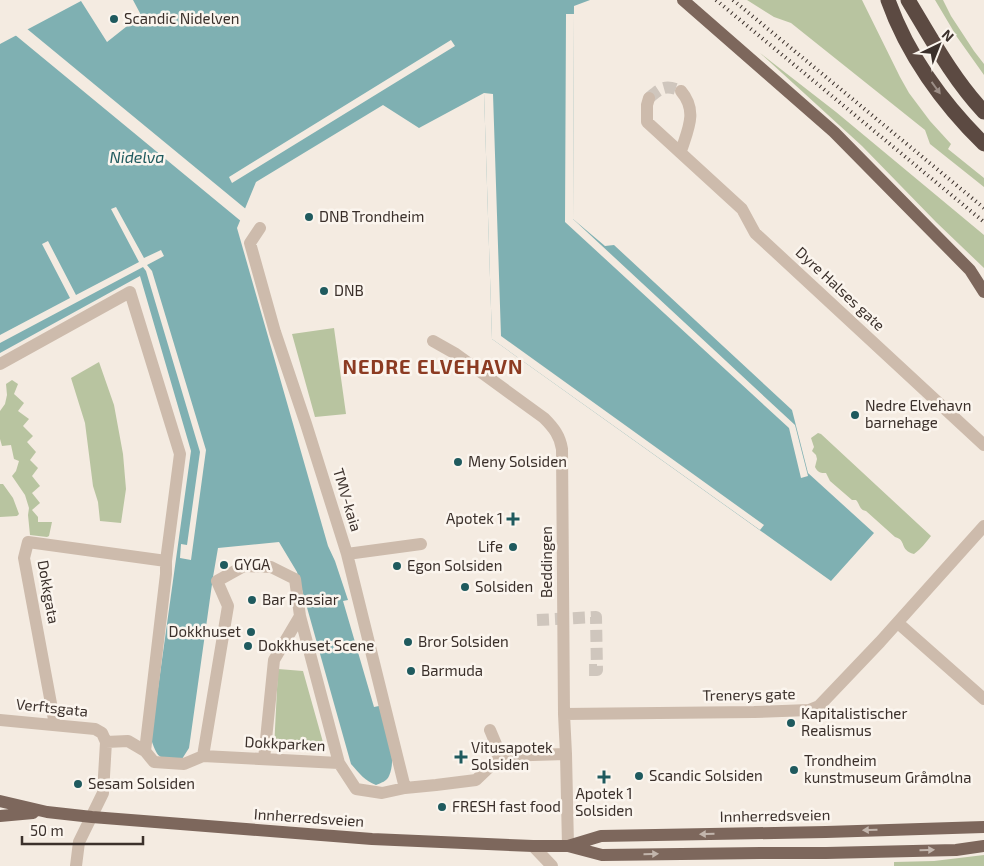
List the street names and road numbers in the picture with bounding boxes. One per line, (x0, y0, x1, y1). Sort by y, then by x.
street label: Dyre Halses gate (793, 243, 889, 334)
street label: TMV-kaia (330, 466, 366, 534)
street label: Beddingen (537, 526, 555, 598)
street label: Dokkgata (35, 559, 63, 625)
street label: Trenerys gate (702, 684, 796, 704)
street label: Verftsgata (15, 694, 89, 720)
street label: Dokkparken (244, 732, 326, 754)
street label: Innherredsveien (253, 804, 365, 830)
street label: Innherredsveien (720, 805, 830, 825)

